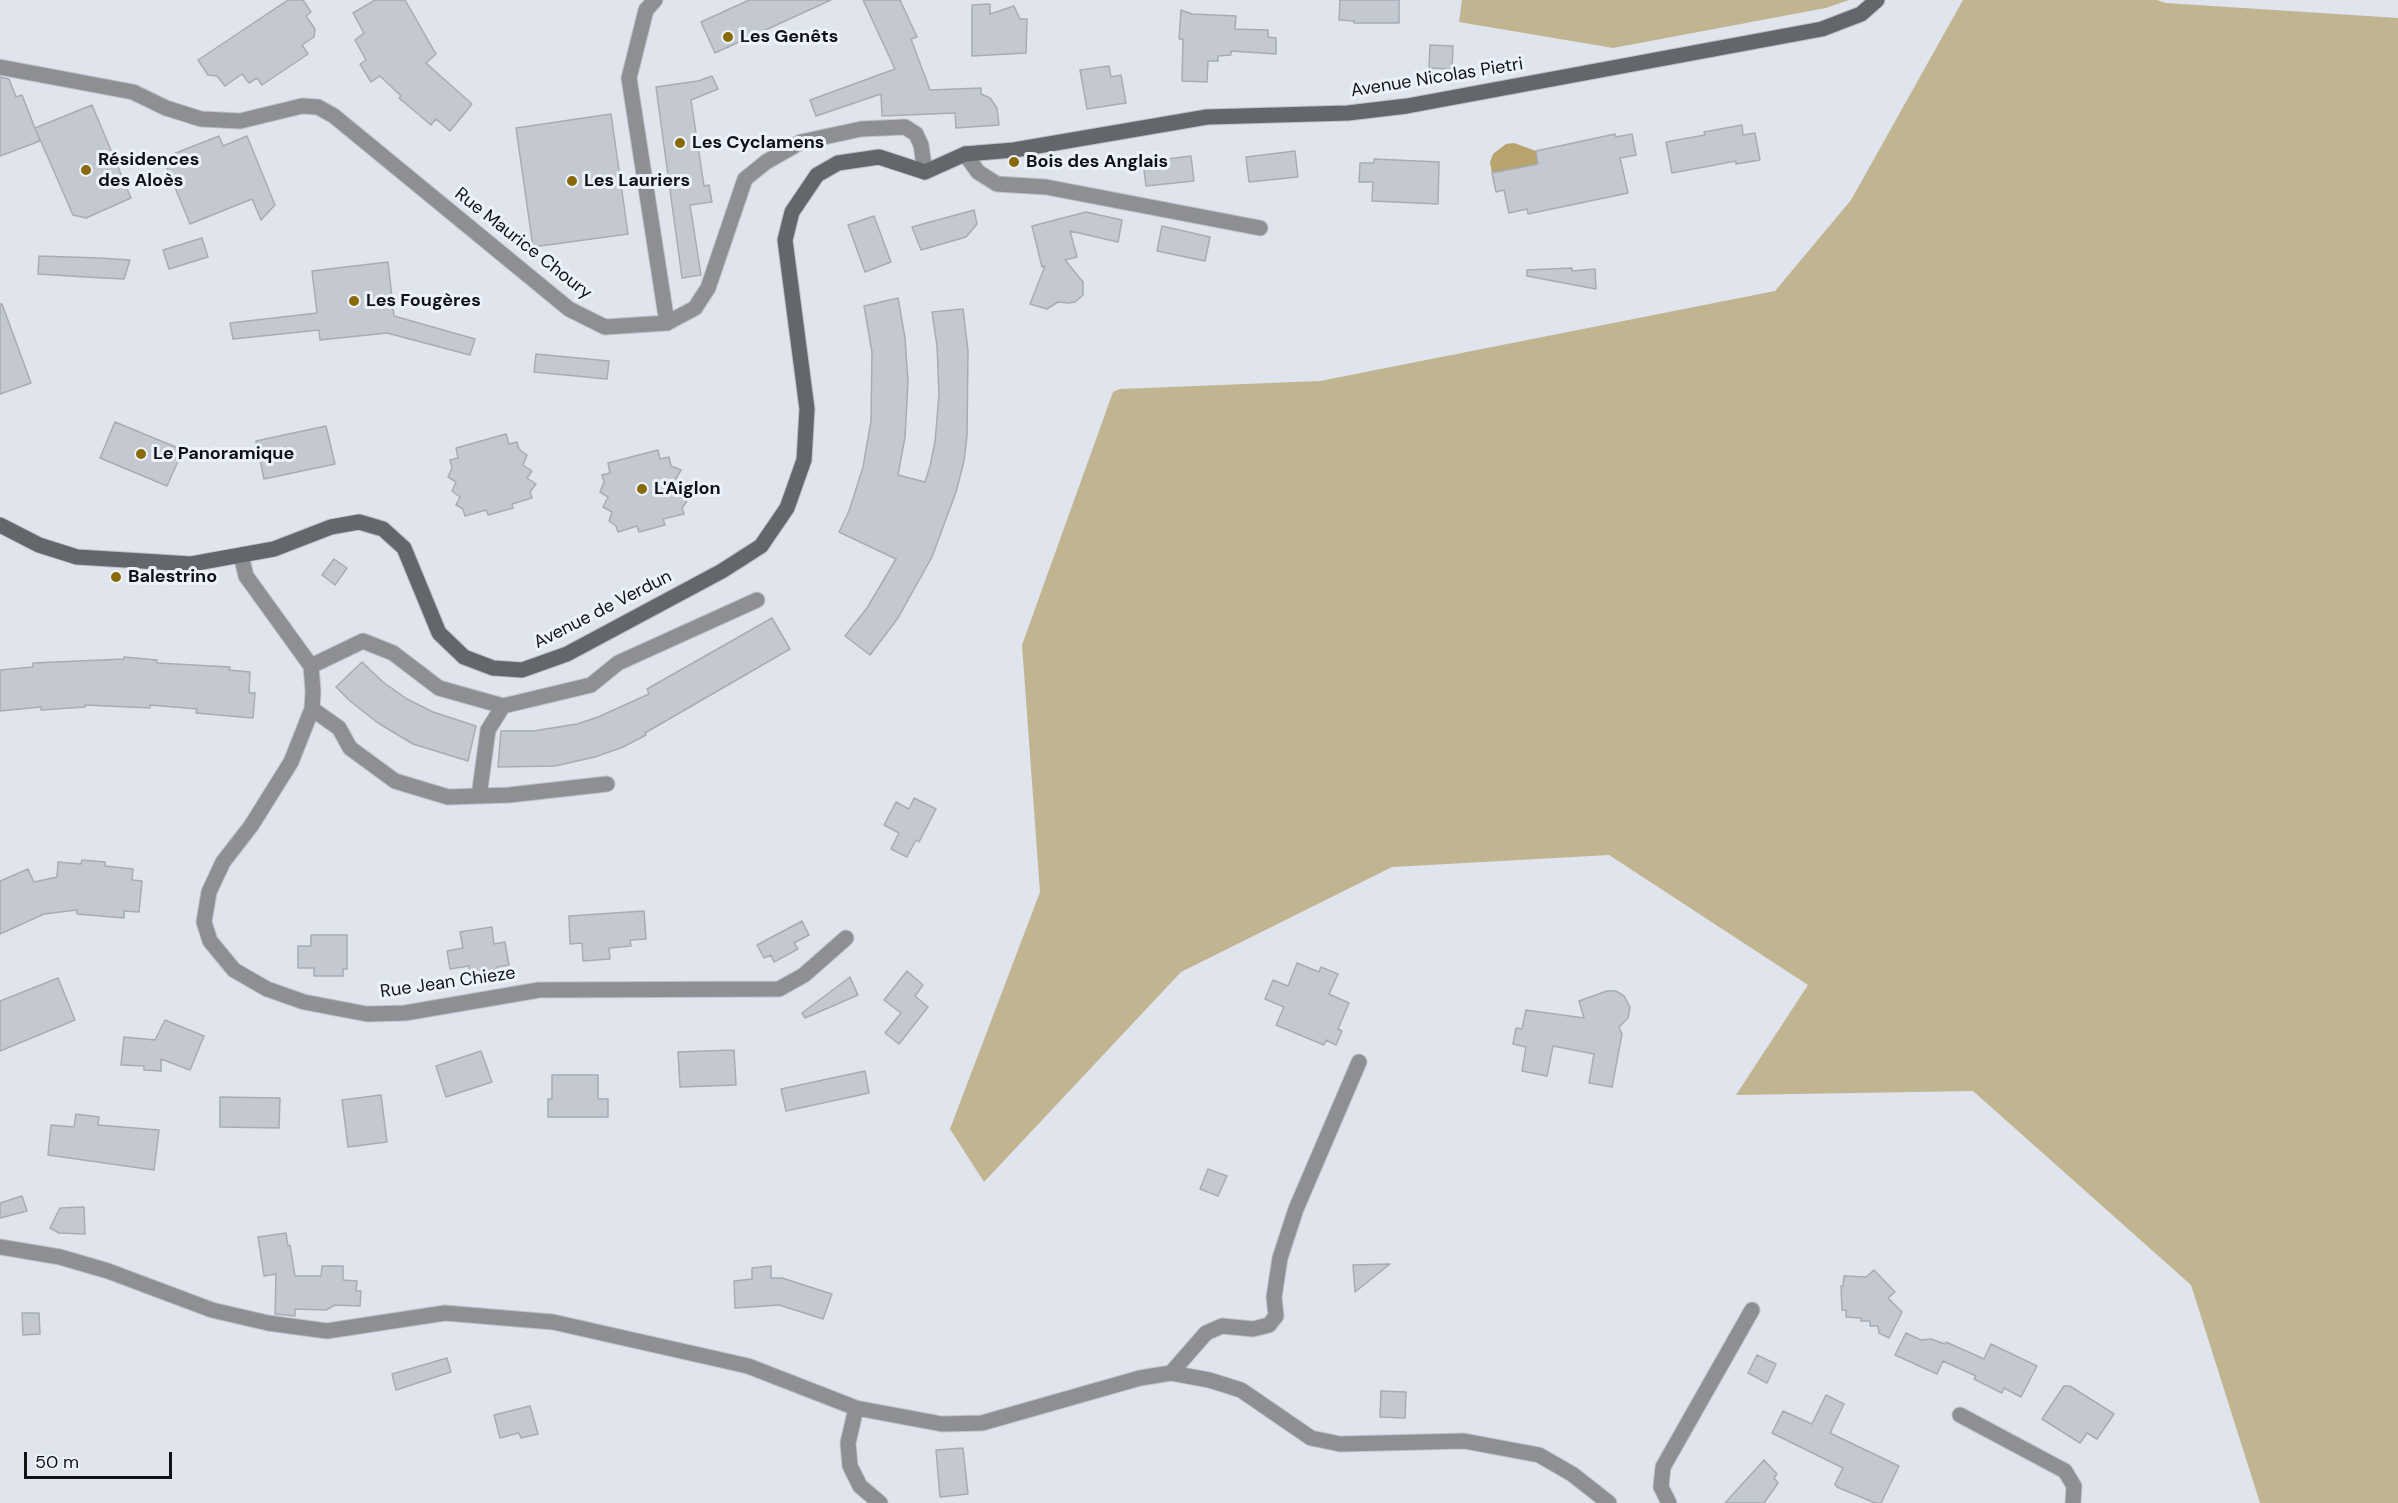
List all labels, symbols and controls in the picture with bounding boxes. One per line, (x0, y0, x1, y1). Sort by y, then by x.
place label: Les Genêts (740, 26, 838, 48)
marker: Les Genêts (721, 30, 735, 44)
street label: Avenue Nicolas Pietri (1349, 54, 1525, 102)
place label: Les Cyclamens (692, 132, 824, 154)
marker: Les Cyclamens (673, 136, 687, 150)
place label: Résidences des Aloès (98, 149, 199, 192)
place label: Bois des Anglais (1026, 151, 1168, 173)
marker: Bois des Anglais (1007, 155, 1021, 169)
marker: Résidences des Aloès (79, 163, 93, 177)
place label: Les Lauriers (584, 170, 690, 192)
marker: Les Lauriers (565, 174, 579, 188)
street label: Rue Maurice Choury (450, 184, 596, 304)
place label: Les Fougères (366, 290, 481, 312)
marker: Les Fougères (347, 294, 361, 308)
place label: Le Panoramique (153, 443, 294, 465)
marker: Le Panoramique (134, 447, 148, 461)
place label: L'Aiglon (654, 478, 721, 500)
marker: L'Aiglon (635, 482, 649, 496)
place label: Balestrino (128, 566, 217, 588)
street label: Avenue de Verdun (531, 566, 675, 654)
marker: Balestrino (109, 570, 123, 584)
street label: Rue Jean Chieze (379, 963, 517, 1003)
scale bar (27, 1440, 176, 1478)
text: 50 m (35, 1450, 79, 1474)

